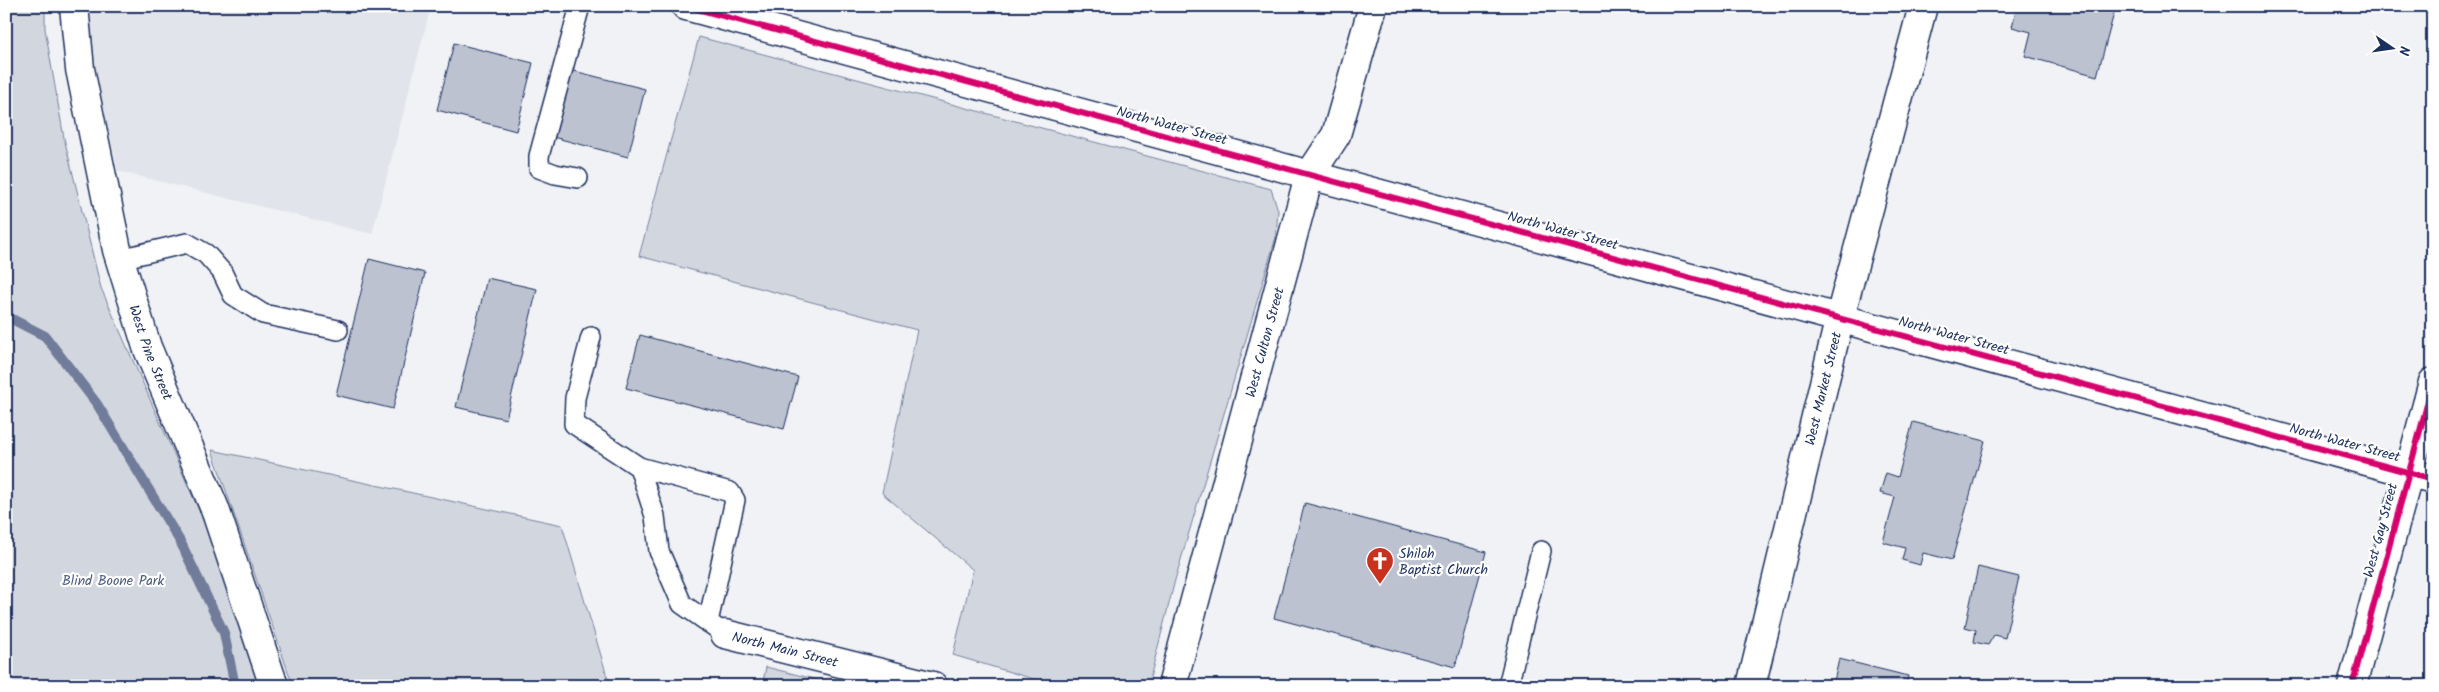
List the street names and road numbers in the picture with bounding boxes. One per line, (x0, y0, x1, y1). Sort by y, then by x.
street label: North Water Street (1114, 101, 1230, 151)
street label: North Water Street (1505, 206, 1621, 256)
street label: West Culton Street (1240, 284, 1291, 400)
street label: West Pine Street (123, 302, 178, 404)
street label: North Water Street (1896, 311, 2012, 361)
street label: West Market Street (1799, 329, 1848, 448)
street label: North Water Street (2287, 418, 2403, 468)
street label: West Gay Street (2358, 480, 2404, 580)
street label: North Main Street (730, 626, 841, 674)

